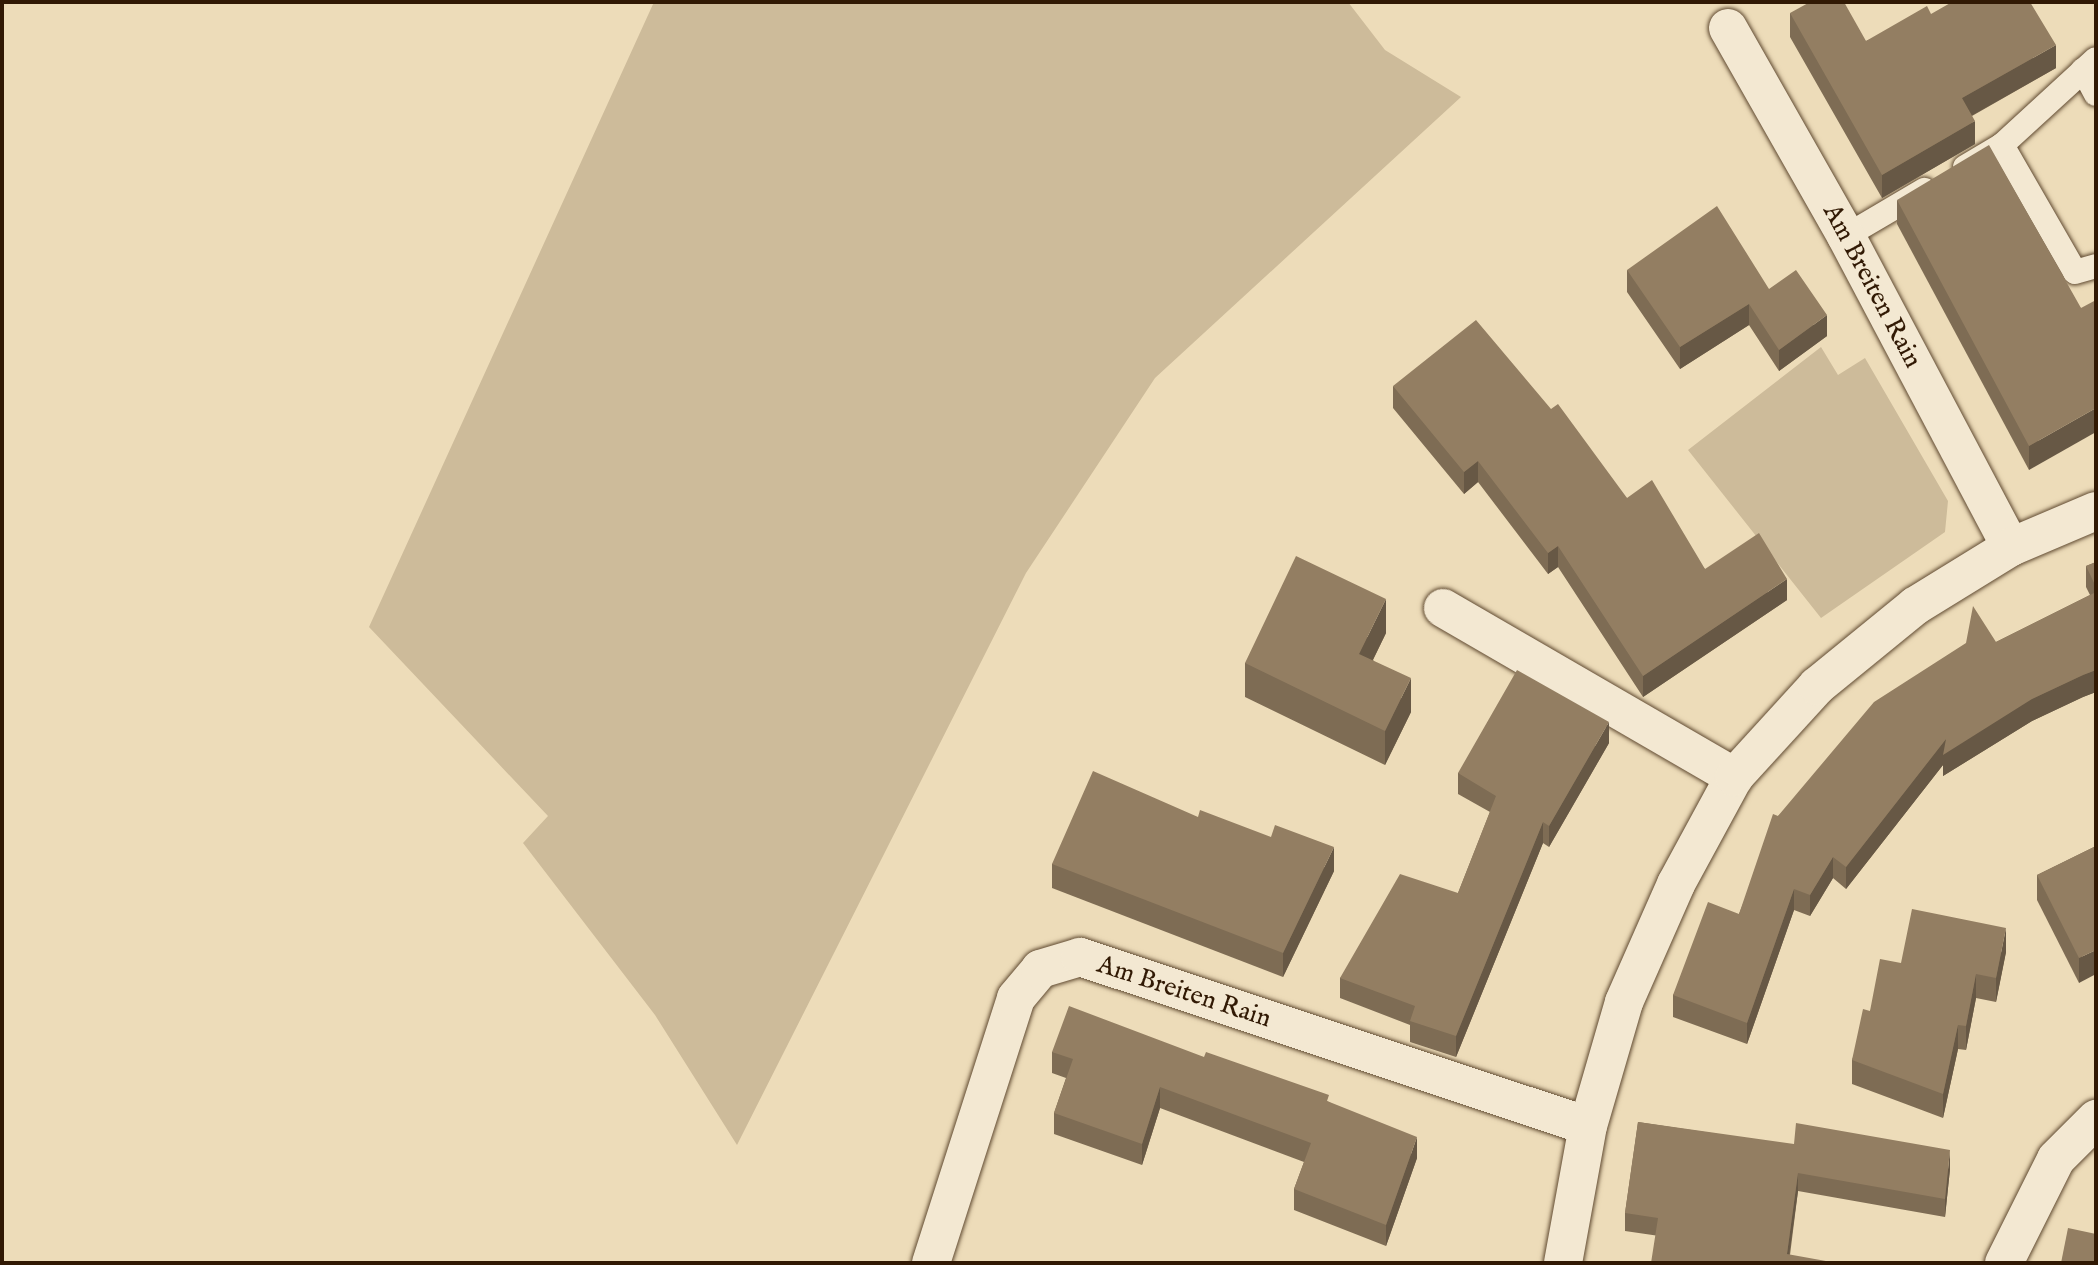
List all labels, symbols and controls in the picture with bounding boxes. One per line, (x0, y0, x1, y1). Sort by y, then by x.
street label: Am Breiten Rain (1816, 199, 1928, 373)
street label: Am Breiten Rain (1093, 949, 1275, 1035)

